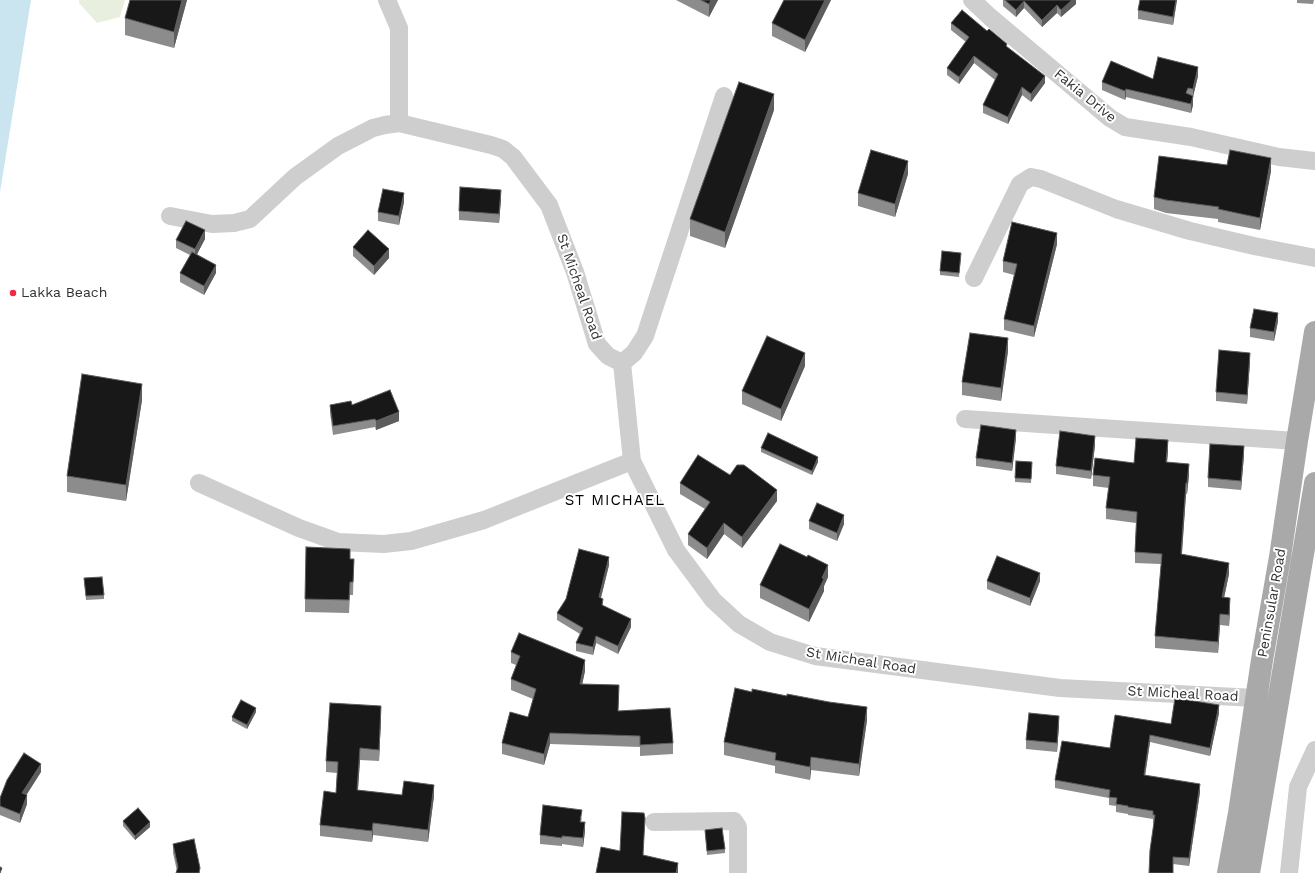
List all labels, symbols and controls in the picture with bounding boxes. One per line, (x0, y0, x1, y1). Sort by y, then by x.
street label: Fakia Drive (1051, 66, 1119, 126)
street label: St Micheal Road (553, 232, 605, 342)
place label: Lakka Beach (21, 285, 107, 301)
marker: Lakka Beach (8, 288, 18, 298)
district label: ST MICHAEL (565, 492, 665, 510)
street label: Peninsular Road (1254, 547, 1290, 659)
street label: St Micheal Road (805, 644, 917, 678)
street label: St Micheal Road (1127, 683, 1239, 705)

